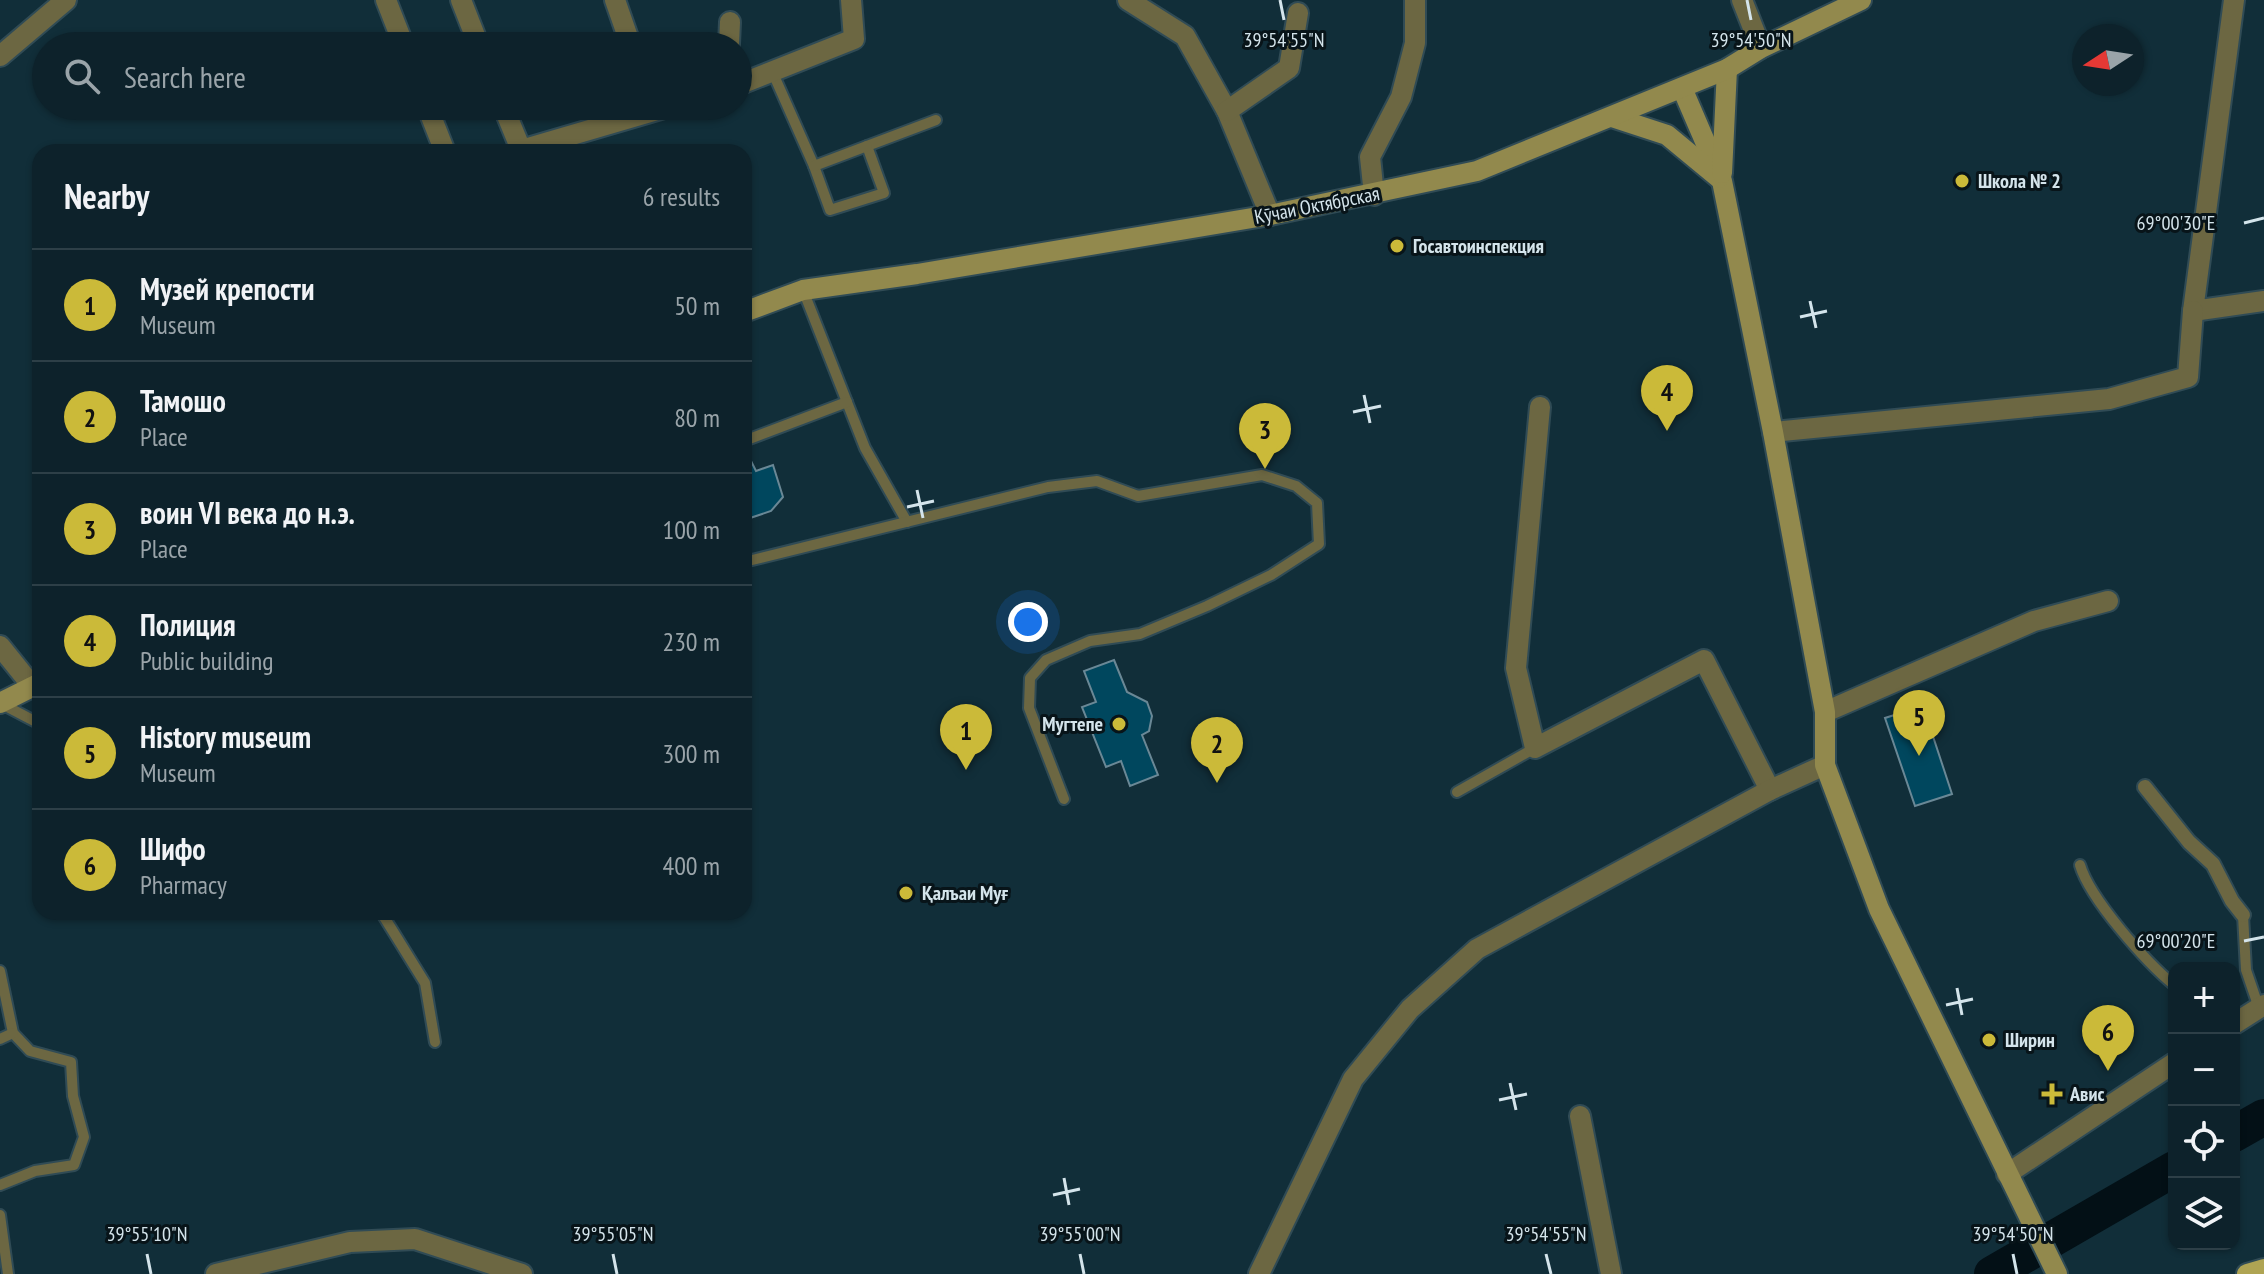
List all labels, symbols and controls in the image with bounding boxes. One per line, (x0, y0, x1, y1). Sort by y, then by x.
north arrow (2072, 24, 2144, 96)
text: 39°54'55"N (1244, 27, 1324, 53)
text: 39°54'50"N (1711, 27, 1791, 53)
search box (32, 32, 752, 120)
icon: search (60, 54, 104, 98)
text: Search here (124, 57, 246, 96)
place label: Школа № 2 (1978, 168, 2061, 194)
marker: Школа № 2 (1953, 172, 1971, 190)
text: Nearby (64, 174, 149, 218)
text: 6 results (643, 180, 720, 213)
street label: Кӯчаи Октябрская (1252, 180, 1382, 230)
text: 69°00'30"E (2137, 210, 2215, 236)
place label: Госавтоинспекция (1413, 233, 1544, 259)
marker: Госавтоинспекция (1388, 237, 1406, 255)
text: Музей крепости (140, 269, 314, 308)
text: 1 (84, 289, 96, 322)
text: 50 m (674, 289, 720, 322)
text: Museum (140, 308, 216, 341)
pin: 4 (1641, 365, 1693, 431)
text: Тамошо (140, 381, 226, 420)
text: 2 (84, 401, 96, 434)
text: 80 m (674, 401, 720, 434)
pin: 3 (1239, 403, 1291, 469)
text: Place (140, 420, 188, 453)
text: воин VI века до н.э. (140, 493, 355, 532)
text: 3 (84, 513, 96, 546)
text: 100 m (662, 513, 720, 546)
text: Place (140, 532, 188, 565)
your location (1008, 602, 1048, 642)
text: Полиция (140, 605, 236, 644)
text: 4 (84, 625, 96, 658)
text: 230 m (662, 625, 720, 658)
text: Public building (140, 644, 273, 677)
pin: 5 (1893, 690, 1945, 756)
pin: 1 (940, 704, 992, 770)
place label: Мугтепе (1042, 711, 1103, 737)
marker: Мугтепе (1110, 715, 1128, 733)
text: History museum (140, 717, 311, 756)
pin: 2 (1191, 717, 1243, 783)
text: 5 (84, 737, 96, 770)
text: 300 m (662, 737, 720, 770)
text: Museum (140, 756, 216, 789)
text: Шифо (140, 829, 206, 868)
text: 6 (84, 849, 96, 882)
text: 400 m (662, 849, 720, 882)
text: Pharmacy (140, 868, 227, 901)
place label: Қалъаи Муғ (922, 880, 1008, 906)
marker: Қалъаи Муғ (897, 884, 915, 902)
text: 69°00'20"E (2137, 928, 2215, 954)
map controls (2168, 962, 2240, 1250)
button: + (2168, 962, 2240, 1034)
pin: 6 (2082, 1005, 2134, 1071)
place label: Ширин (2005, 1027, 2055, 1053)
marker: Ширин (1980, 1031, 1998, 1049)
button: − (2168, 1034, 2240, 1106)
place label: Авис (2069, 1081, 2104, 1107)
marker: Авис (2041, 1083, 2063, 1105)
button: locate (2168, 1106, 2240, 1178)
button: layers (2168, 1178, 2240, 1250)
text: 39°55'10"N (107, 1221, 187, 1247)
text: 39°55'05"N (573, 1221, 653, 1247)
text: 39°55'00"N (1040, 1221, 1120, 1247)
text: 39°54'55"N (1506, 1221, 1586, 1247)
text: 39°54'50"N (1973, 1221, 2053, 1247)

